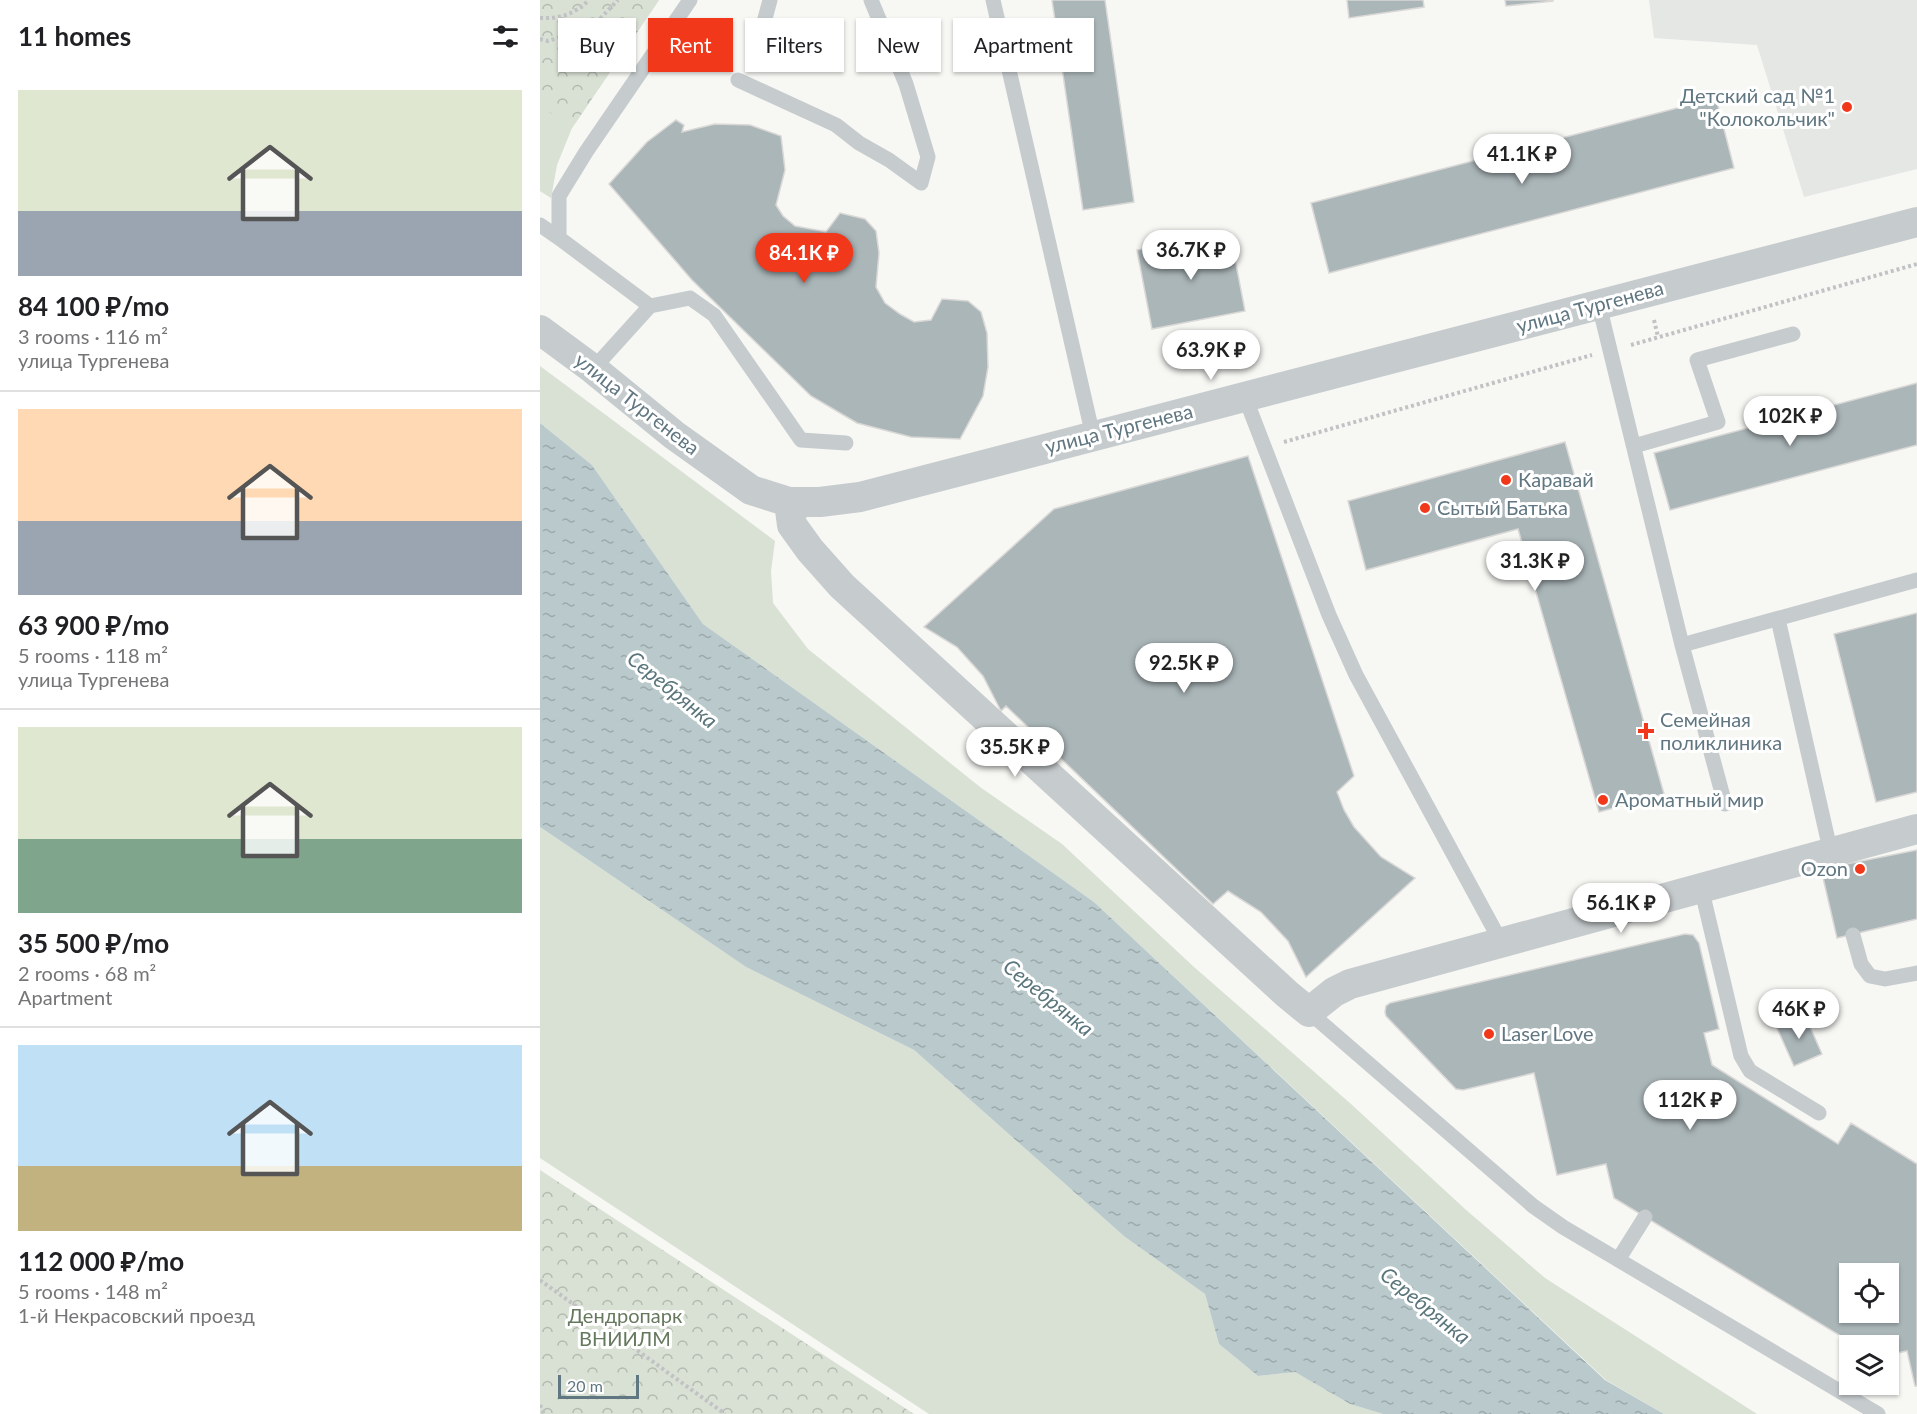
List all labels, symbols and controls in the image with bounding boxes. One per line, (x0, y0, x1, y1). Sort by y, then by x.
chip: Buy (558, 18, 636, 72)
chip: Rent (648, 18, 733, 72)
chip: Filters (745, 18, 844, 72)
chip: New (856, 18, 941, 72)
chip: Apartment (953, 18, 1094, 72)
text: 11 homes (18, 20, 131, 52)
icon: filters (489, 20, 522, 53)
place label: Детский сад №1 "Колокольчик" (1680, 83, 1835, 130)
marker: Детский сад №1 "Колокольчик" (1840, 100, 1854, 114)
icon: home (216, 129, 324, 237)
pin: 41.1K ₽ (1467, 134, 1577, 185)
text: 41.1K ₽ (1487, 141, 1557, 165)
pin: 36.7K ₽ (1136, 230, 1246, 281)
pin: 84.1K ₽ (749, 233, 859, 284)
text: 36.7K ₽ (1156, 237, 1226, 261)
text: 84.1K ₽ (769, 240, 839, 264)
street label: улица Тургенева (1514, 275, 1666, 337)
text: 84 100 ₽/mo (18, 290, 169, 322)
text: 3 rooms · 116 m² (18, 324, 168, 348)
pin: 63.9K ₽ (1156, 330, 1266, 381)
text: 63.9K ₽ (1176, 337, 1246, 361)
street label: улица Тургенева (571, 347, 705, 459)
text: улица Тургенева (18, 348, 169, 372)
pin: 102K ₽ (1741, 396, 1839, 447)
street label: улица Тургенева (1042, 398, 1195, 458)
text: 102K ₽ (1757, 403, 1823, 427)
icon: home (216, 448, 324, 556)
place label: Каравай (1518, 467, 1594, 491)
marker: Каравай (1499, 473, 1513, 487)
place label: Сытый Батька (1437, 495, 1568, 519)
marker: Сытый Батька (1418, 501, 1432, 515)
pin: 31.3K ₽ (1480, 541, 1590, 592)
text: 31.3K ₽ (1500, 548, 1570, 572)
text: 63 900 ₽/mo (18, 609, 169, 641)
text: 5 rooms · 118 m² (18, 643, 168, 667)
pin: 92.5K ₽ (1129, 643, 1239, 694)
water label: Серебрянка (623, 645, 723, 733)
text: 92.5K ₽ (1149, 650, 1219, 674)
text: улица Тургенева (18, 667, 169, 691)
place label: Семейная поликлиника (1660, 707, 1782, 754)
marker: Семейная поликлиника (1637, 722, 1655, 740)
pin: 35.5K ₽ (960, 727, 1070, 778)
text: 35.5K ₽ (980, 734, 1050, 758)
icon: home (216, 766, 324, 874)
place label: Ароматный мир (1615, 787, 1764, 811)
marker: Ароматный мир (1596, 793, 1610, 807)
place label: Ozon (1801, 856, 1848, 880)
marker: Ozon (1853, 862, 1867, 876)
pin: 56.1K ₽ (1566, 883, 1676, 934)
text: 56.1K ₽ (1586, 890, 1656, 914)
text: 35 500 ₽/mo (18, 927, 169, 959)
water label: Серебрянка (999, 953, 1099, 1041)
text: 2 rooms · 68 m² (18, 961, 156, 985)
text: Apartment (18, 985, 112, 1009)
pin: 46K ₽ (1757, 989, 1841, 1040)
text: 46K ₽ (1772, 996, 1826, 1020)
place label: Laser Love (1501, 1021, 1594, 1045)
marker: Laser Love (1482, 1027, 1496, 1041)
pin: 112K ₽ (1641, 1080, 1739, 1131)
icon: home (216, 1084, 324, 1192)
text: 112K ₽ (1657, 1087, 1723, 1111)
text: 112 000 ₽/mo (18, 1245, 184, 1277)
water label: Серебрянка (1376, 1261, 1476, 1349)
map controls (1839, 1263, 1899, 1395)
button: locate (1839, 1263, 1899, 1323)
text: 5 rooms · 148 m² (18, 1279, 168, 1303)
text: 1-й Некрасовский проезд (18, 1303, 255, 1327)
park label: Дендропарк ВНИИЛМ (568, 1303, 683, 1350)
button: layers (1839, 1335, 1899, 1395)
scale bar (558, 1372, 639, 1400)
text: 20 m (567, 1376, 603, 1395)

